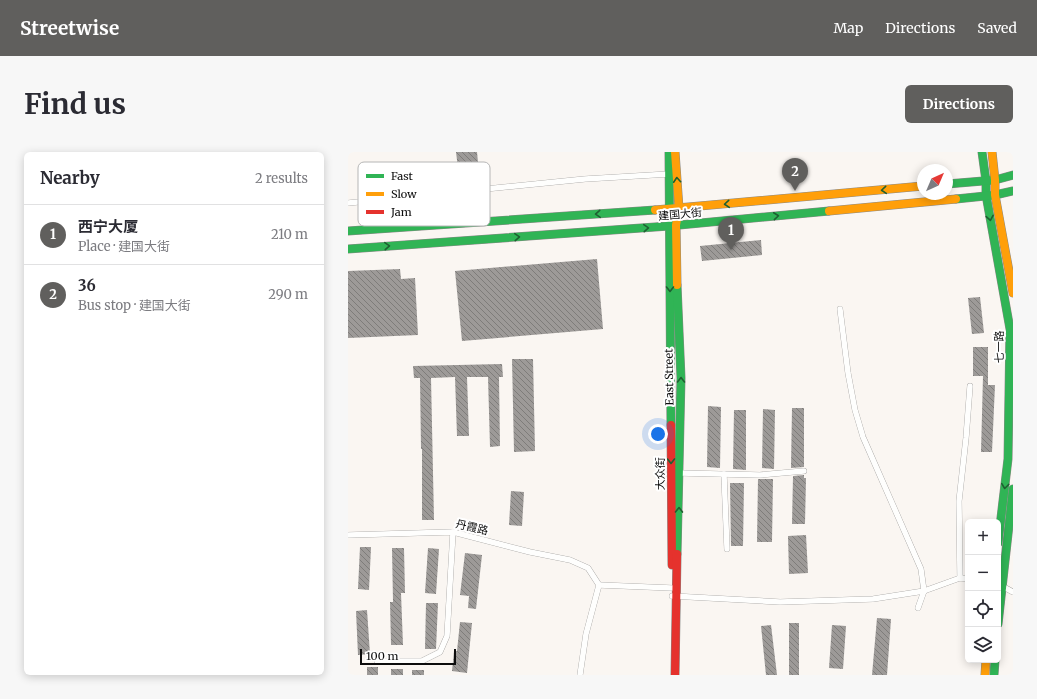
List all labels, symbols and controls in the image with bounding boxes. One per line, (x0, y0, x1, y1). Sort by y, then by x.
text: Streetwise (20, 16, 119, 40)
text: Map (833, 19, 863, 37)
text: Directions (885, 19, 955, 37)
text: Saved (977, 19, 1017, 37)
button: Directions (905, 85, 1013, 123)
text: Find us (24, 86, 126, 122)
pin: 2 (782, 158, 808, 191)
legend (358, 162, 490, 226)
north arrow (917, 164, 953, 200)
text: Nearby (40, 167, 100, 189)
text: Fast (391, 169, 414, 183)
text: 2 results (255, 170, 308, 187)
one-way arrow (673, 177, 681, 183)
one-way arrow (881, 185, 887, 194)
text: Slow (391, 187, 417, 201)
one-way arrow (724, 199, 730, 208)
text: Jam (390, 205, 412, 219)
street label: 建国大街 (657, 205, 703, 223)
one-way arrow (595, 209, 601, 218)
one-way arrow (773, 211, 779, 220)
one-way arrow (986, 215, 994, 221)
text: 西宁大厦 (78, 217, 138, 236)
pin: 1 (718, 217, 744, 250)
one-way arrow (643, 223, 649, 232)
text: 1 (50, 226, 56, 243)
text: 210 m (271, 226, 308, 243)
one-way arrow (514, 232, 520, 241)
text: Place · 建国大街 (78, 238, 170, 255)
one-way arrow (384, 241, 390, 250)
text: 36 (78, 276, 96, 295)
text: 2 (49, 286, 57, 303)
text: 290 m (268, 286, 308, 303)
one-way arrow (666, 286, 674, 292)
text: Bus stop · 建国大街 (78, 297, 191, 314)
street label: 七一路 (992, 331, 1006, 364)
street label: East Street (661, 348, 676, 406)
one-way arrow (677, 377, 685, 383)
your location (648, 424, 668, 444)
street label: 大众街 (653, 458, 667, 491)
one-way arrow (667, 458, 675, 464)
one-way arrow (1001, 483, 1010, 489)
one-way arrow (675, 507, 683, 513)
street label: 丹霞路 (454, 516, 490, 538)
map controls (965, 519, 1001, 663)
button: + (965, 519, 1001, 555)
button: − (965, 555, 1001, 591)
button: locate (965, 591, 1001, 627)
button: layers (965, 627, 1001, 663)
scale bar (360, 647, 456, 666)
text: 100 m (366, 649, 398, 663)

